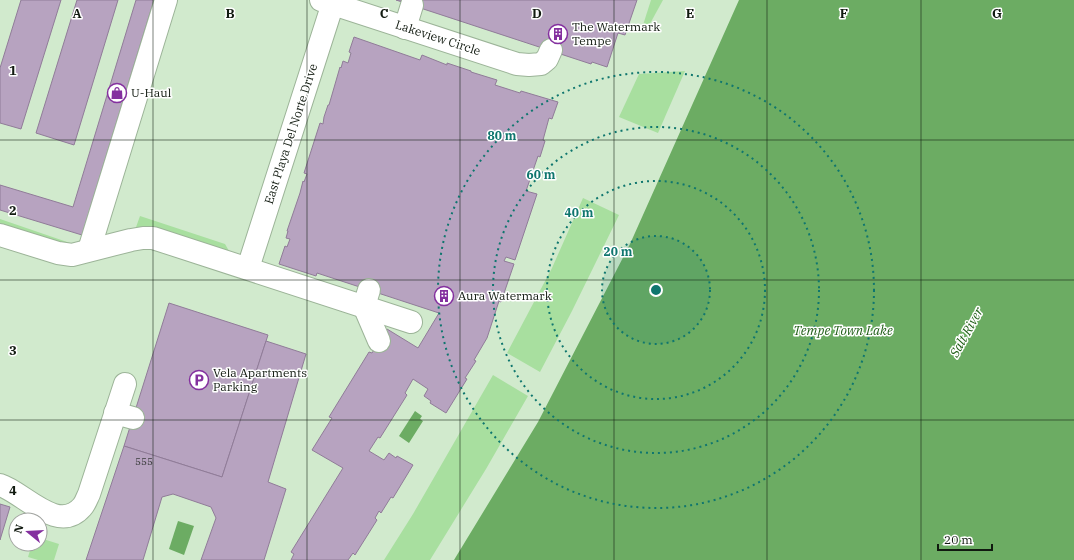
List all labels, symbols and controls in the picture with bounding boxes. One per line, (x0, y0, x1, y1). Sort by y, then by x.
text: A (72, 5, 82, 22)
text: B (225, 5, 235, 22)
text: C (380, 5, 389, 22)
text: D (532, 5, 542, 22)
text: E (686, 5, 694, 22)
text: F (840, 5, 848, 22)
text: G (992, 5, 1002, 22)
street label: Lakeview Circle (394, 17, 483, 58)
place label: The Watermark Tempe (572, 19, 660, 48)
building icon: The Watermark Tempe (547, 23, 569, 45)
text: 1 (9, 62, 17, 79)
street label: East Playa Del Norte Drive (261, 62, 320, 206)
shop icon: U-Haul (106, 82, 128, 104)
place label: U-Haul (131, 85, 172, 100)
text: 80 m (488, 128, 517, 143)
text: 60 m (527, 167, 556, 182)
text: 2 (9, 202, 17, 219)
text: 40 m (565, 205, 594, 220)
text: 20 m (604, 244, 633, 259)
centre of rings (649, 283, 663, 297)
building icon: Aura Watermark (433, 285, 455, 307)
place label: Aura Watermark (458, 288, 552, 303)
water label: Salt River (945, 304, 987, 361)
water label: Tempe Town Lake (793, 322, 893, 339)
text: 3 (9, 342, 17, 359)
place label: Vela Apartments Parking (213, 365, 307, 394)
parking icon: Vela Apartments Parking (188, 369, 210, 391)
house number: 555 (135, 455, 153, 468)
text: 4 (9, 482, 17, 499)
north arrow (8, 512, 48, 552)
text: N (10, 522, 27, 535)
scale bar (938, 526, 992, 552)
text: 20 m (944, 532, 973, 547)

